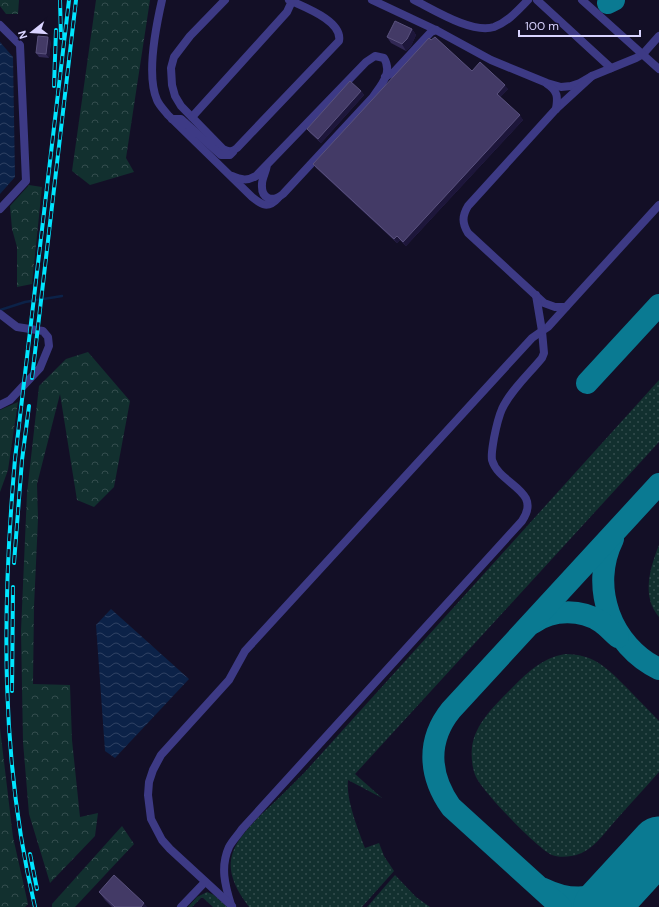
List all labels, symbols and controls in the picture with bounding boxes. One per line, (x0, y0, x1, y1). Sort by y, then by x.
north arrow (12, 12, 52, 52)
scale bar (519, 12, 640, 38)
text: 100 m (525, 18, 559, 34)
text: N (15, 29, 30, 41)

